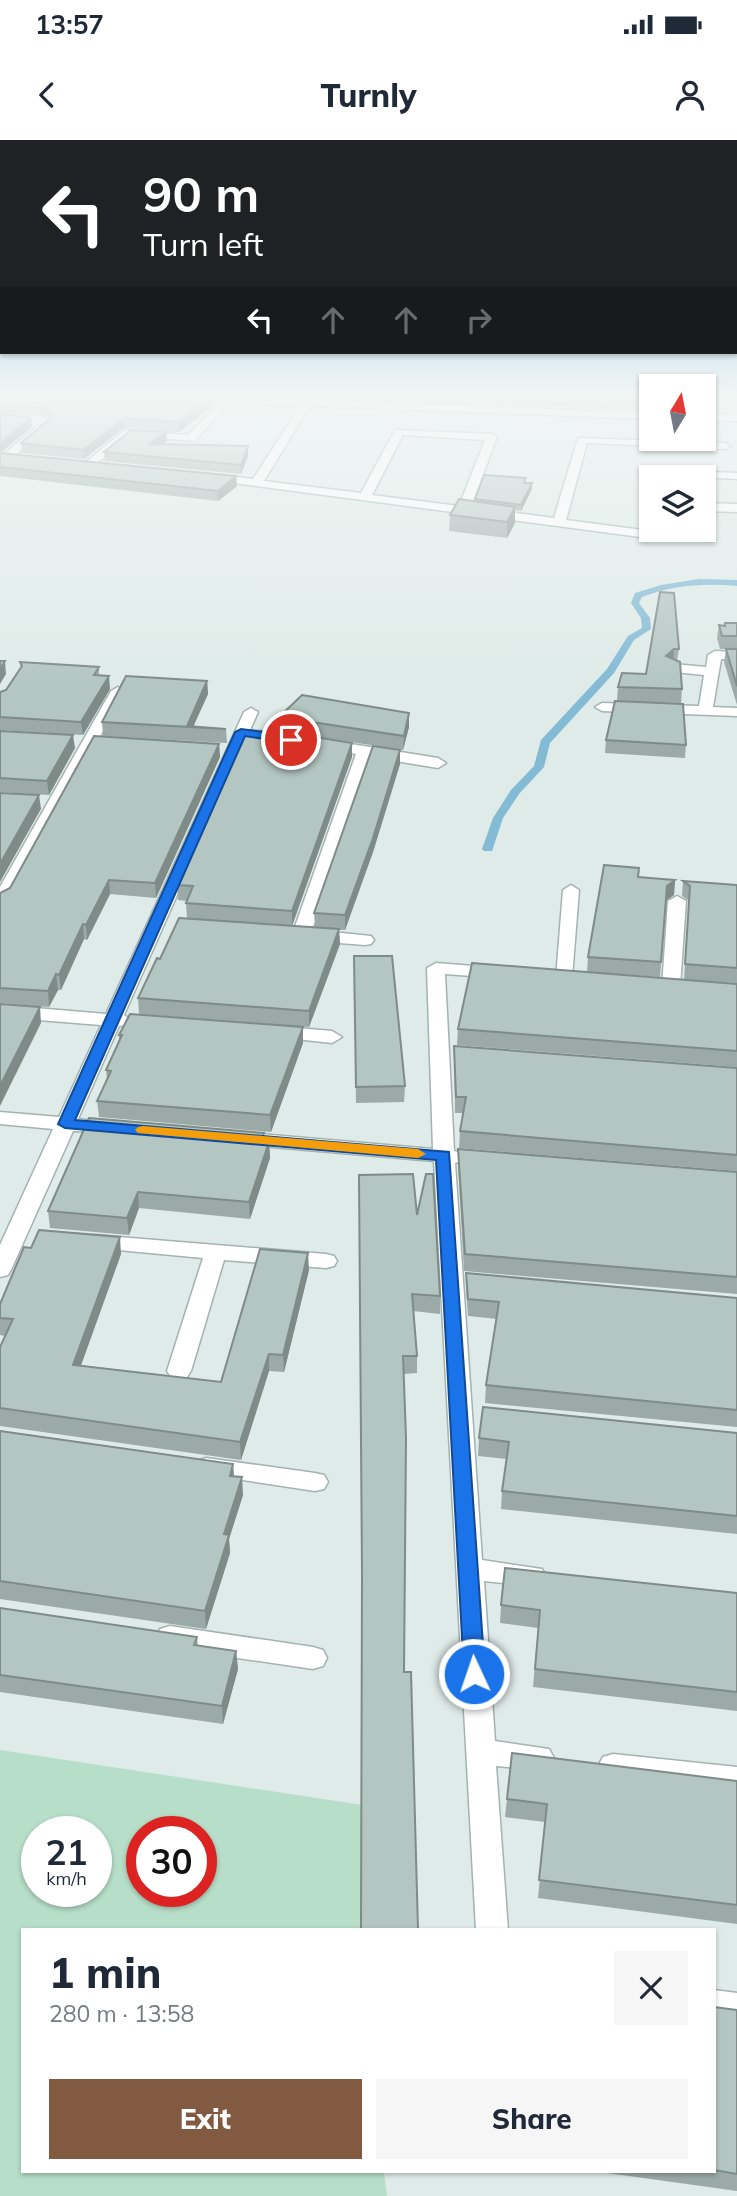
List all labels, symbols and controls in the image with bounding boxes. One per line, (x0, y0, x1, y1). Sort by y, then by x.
text: 13:57 (35, 8, 104, 41)
text: Turnly (320, 75, 417, 115)
icon: back (28, 76, 66, 114)
icon: person (671, 76, 709, 114)
text: 90 m (143, 163, 259, 224)
icon: left (28, 168, 119, 259)
text: Turn left (143, 224, 263, 264)
icon: left (241, 301, 279, 339)
icon: ahead (314, 301, 352, 339)
icon: ahead (387, 301, 425, 339)
icon: right (460, 301, 498, 339)
north arrow (639, 374, 716, 452)
map controls (639, 374, 716, 542)
button: layers (639, 465, 716, 542)
pin (261, 710, 321, 770)
icon: arrive (272, 721, 310, 759)
position arrow (437, 1637, 511, 1711)
speed limit sign: 30 (126, 1816, 217, 1907)
text: 21 (45, 1830, 88, 1874)
text: km/h (46, 1867, 87, 1890)
text: 1 min (49, 1946, 162, 1999)
button: close (614, 1951, 688, 2025)
text: 280 m · 13:58 (49, 1999, 194, 2028)
button: Exit (49, 2079, 362, 2159)
button: Share (376, 2079, 688, 2159)

